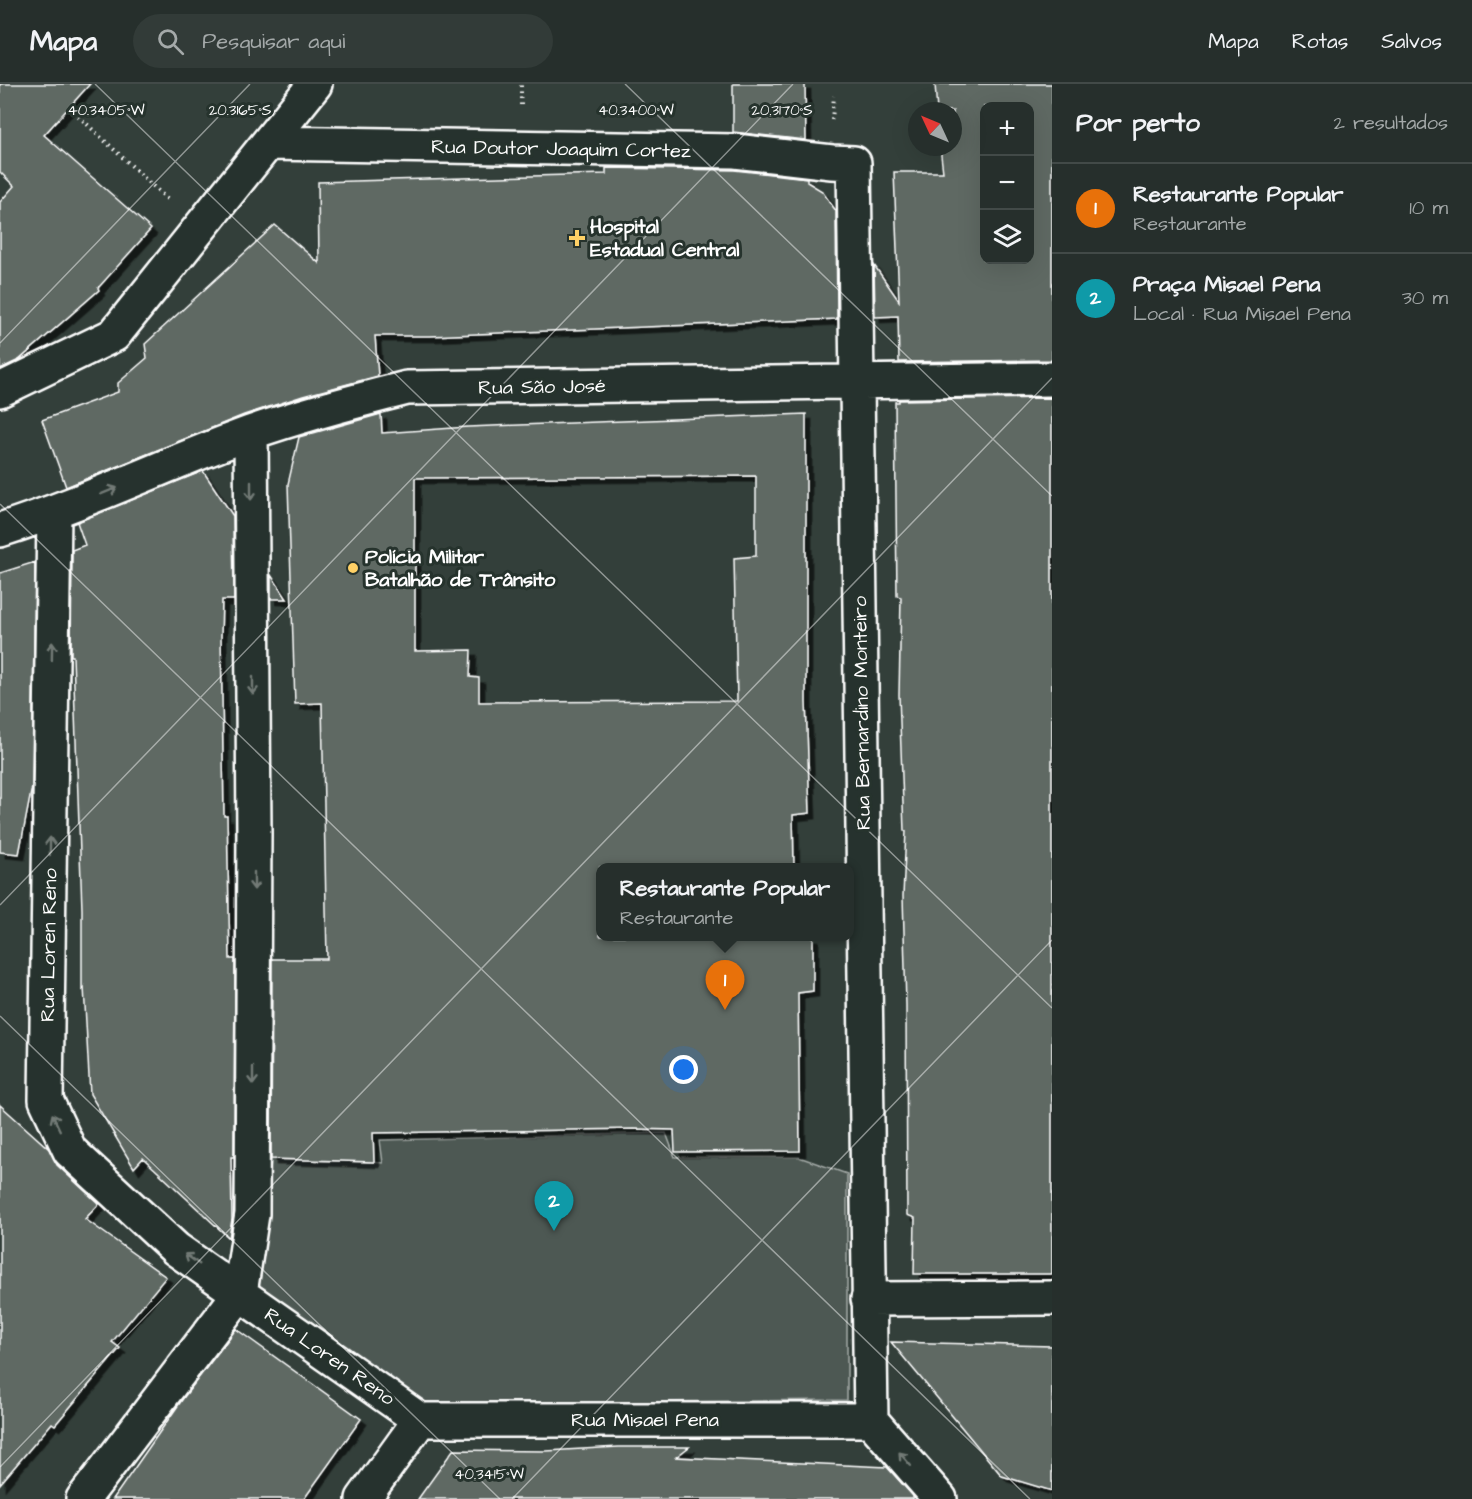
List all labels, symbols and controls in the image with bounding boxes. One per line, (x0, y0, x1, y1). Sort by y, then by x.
search box (133, 14, 553, 68)
text: Mapa (30, 22, 97, 61)
icon: search (154, 25, 187, 58)
text: Pesquisar aqui (202, 26, 345, 57)
text: Mapa (1208, 27, 1259, 56)
text: Rotas (1292, 27, 1348, 56)
text: Salvos (1381, 27, 1442, 56)
text: 40.3405°W (67, 100, 145, 121)
text: 20.3165°S (209, 100, 272, 121)
text: 40.3400°W (598, 100, 674, 121)
text: 20.3170°S (751, 100, 813, 121)
north arrow (908, 102, 962, 156)
map controls (980, 102, 1034, 264)
button: + (980, 102, 1034, 156)
text: Por perto (1076, 105, 1200, 141)
text: 2 resultados (1334, 109, 1448, 137)
street label: Rua Doutor Joaquim Cortez (431, 133, 691, 165)
button: − (980, 156, 1034, 210)
text: Restaurante Popular (1133, 179, 1343, 210)
text: 1 (1094, 194, 1097, 222)
text: 10 m (1409, 194, 1448, 222)
button: layers (980, 210, 1034, 264)
text: Restaurante (1133, 210, 1247, 238)
place label: Hospital Estadual Central (590, 213, 739, 264)
marker: Hospital Estadual Central (568, 229, 586, 247)
text: Praça Misael Pena (1133, 269, 1320, 300)
text: 2 (1090, 284, 1101, 312)
text: 30 m (1402, 284, 1448, 312)
text: Local · Rua Misael Pena (1133, 300, 1351, 328)
street label: Rua São José (478, 372, 606, 402)
one-way arrow (245, 481, 257, 501)
one-way arrow (99, 485, 117, 496)
place label: Polícia Militar Batalhão de Trânsito (365, 543, 556, 594)
marker: Polícia Militar Batalhão de Trânsito (346, 561, 360, 575)
street label: Rua Bernardino Monteiro (846, 596, 878, 830)
one-way arrow (47, 641, 58, 661)
one-way arrow (247, 676, 259, 696)
one-way arrow (44, 836, 55, 856)
popup (596, 863, 854, 941)
street label: Rua Loren Reno (34, 868, 64, 1022)
one-way arrow (248, 871, 260, 891)
text: Restaurante Popular (620, 873, 830, 904)
text: Restaurante (620, 904, 733, 932)
pin: 1 (706, 960, 744, 1010)
your location (669, 1055, 698, 1084)
one-way arrow (247, 1066, 258, 1086)
one-way arrow (50, 1114, 62, 1132)
pin: 2 (534, 1182, 574, 1231)
one-way arrow (184, 1253, 200, 1265)
street label: Rua Loren Reno (258, 1301, 400, 1412)
street label: Rua Misael Pena (571, 1406, 719, 1434)
one-way arrow (898, 1452, 912, 1467)
text: 40.3415°W (454, 1464, 524, 1485)

